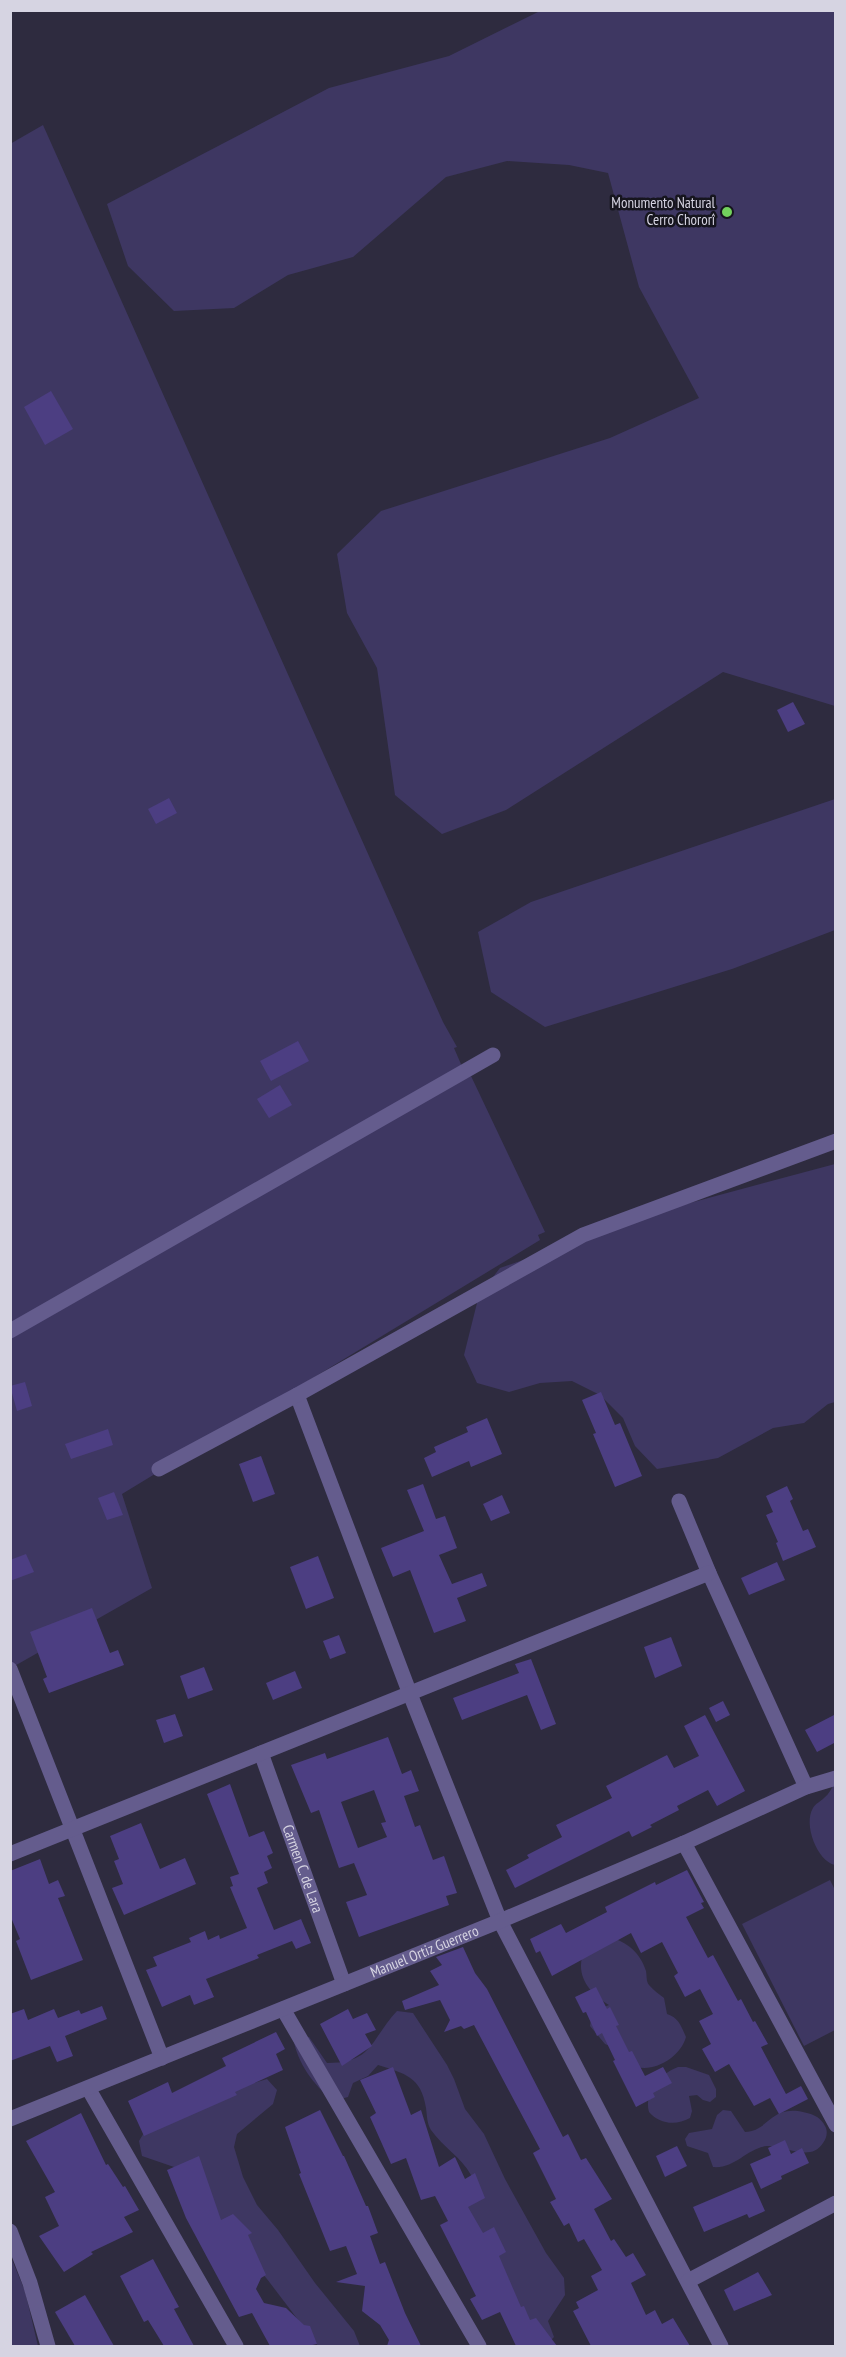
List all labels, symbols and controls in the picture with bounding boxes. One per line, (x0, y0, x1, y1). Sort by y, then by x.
place label: Monumento Natural Cerro Chororî (611, 193, 716, 229)
marker: Monumento Natural Cerro Chororî (720, 205, 734, 219)
street label: Carmen C. de Lara (279, 1822, 328, 1915)
street label: Manuel Ortiz Guerrero (367, 1921, 481, 1981)

